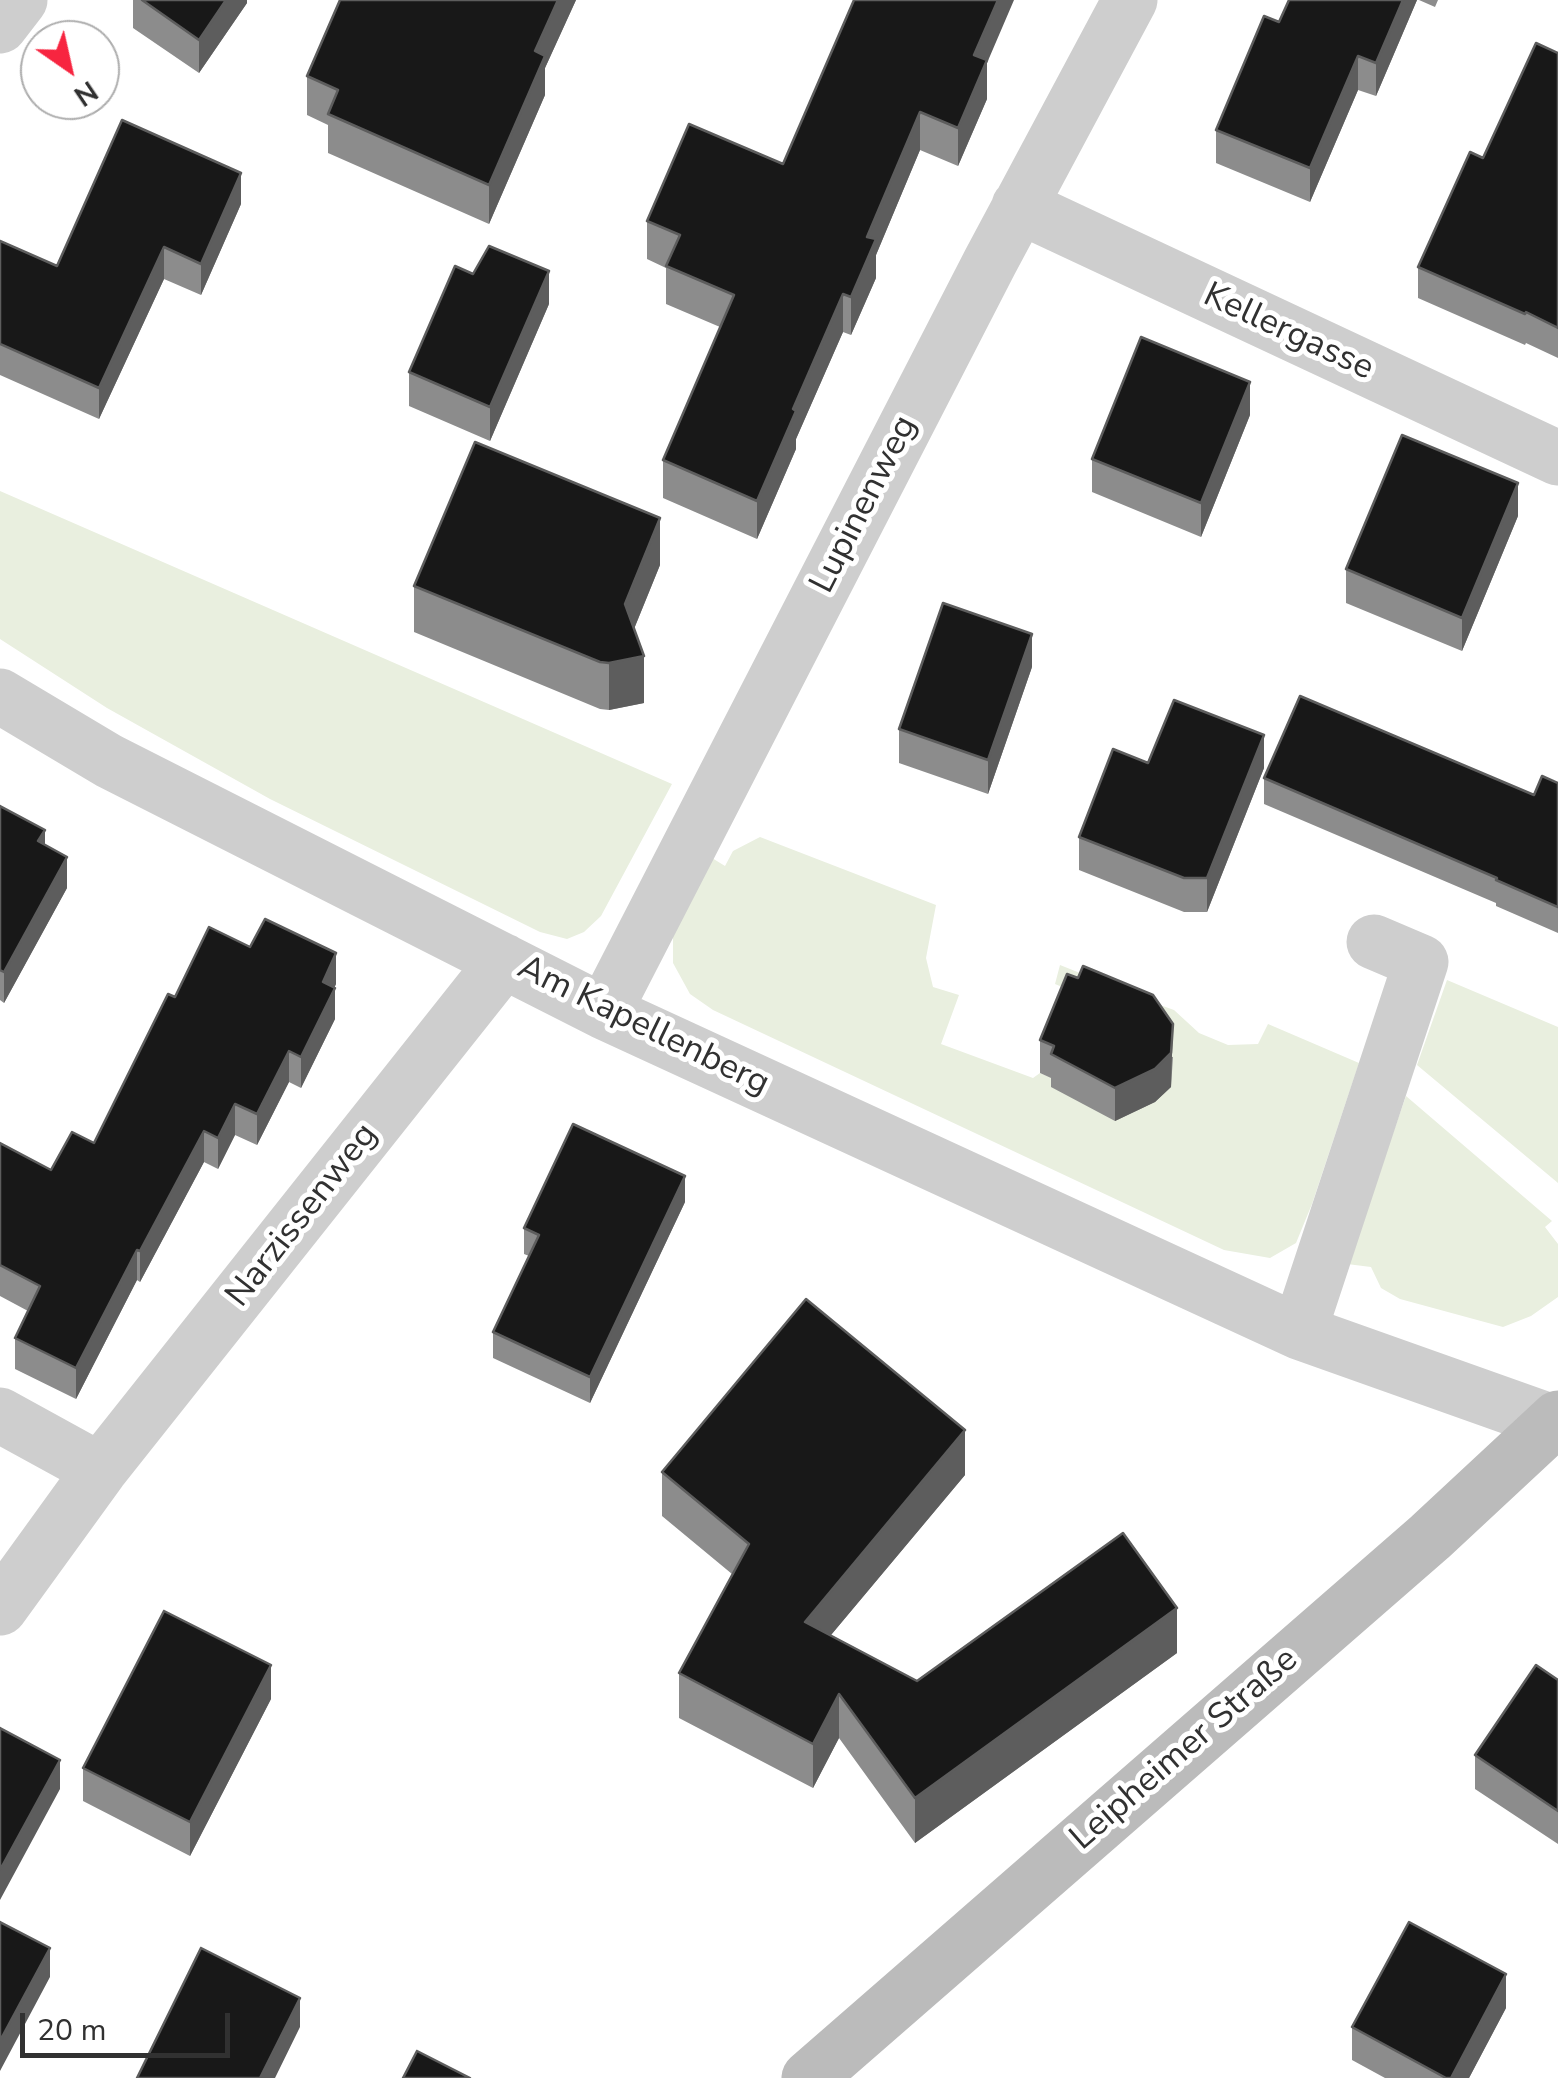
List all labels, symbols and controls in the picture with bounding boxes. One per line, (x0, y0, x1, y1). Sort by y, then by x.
north arrow (20, 20, 120, 120)
text: N (66, 72, 105, 115)
street label: Kellergasse (1196, 275, 1380, 391)
street label: Lupinenweg (802, 409, 928, 601)
street label: Am Kapellenberg (510, 948, 776, 1106)
street label: Narzissenweg (218, 1116, 388, 1316)
street label: Leipheimer Straße (1063, 1640, 1307, 1860)
scale bar (25, 1993, 235, 2055)
text: 20 m (37, 2010, 106, 2051)

